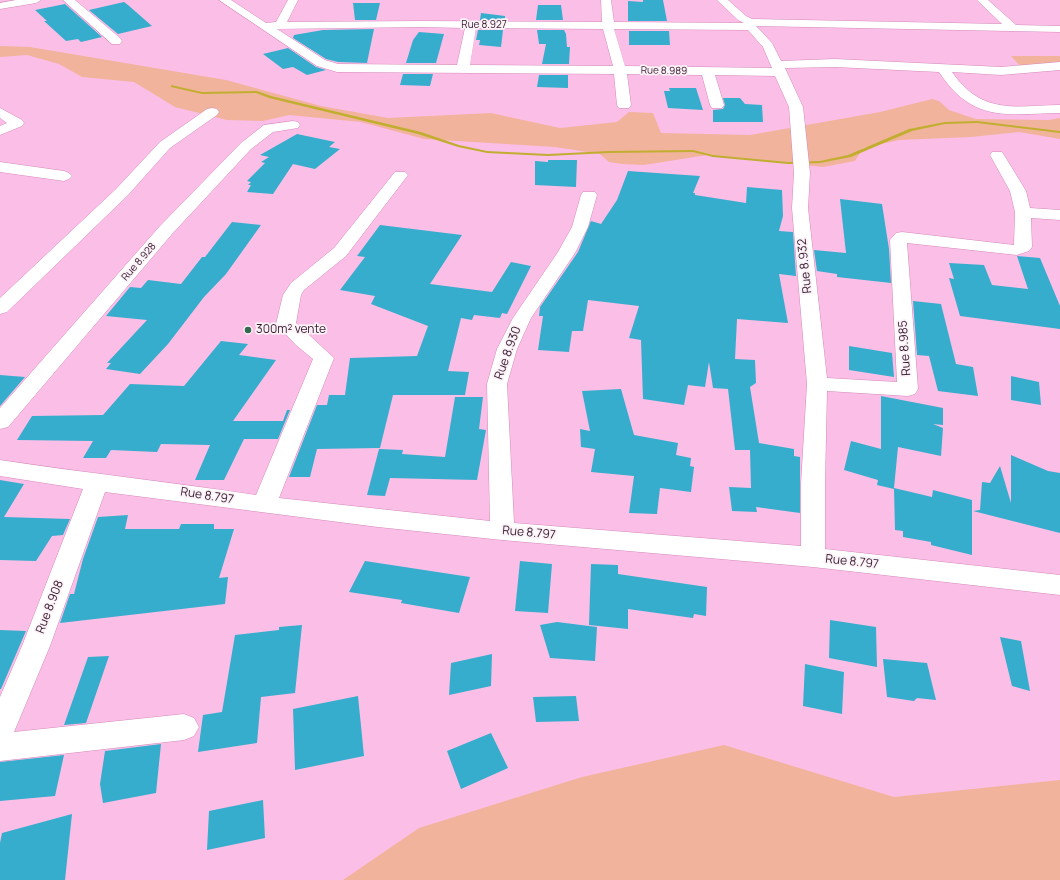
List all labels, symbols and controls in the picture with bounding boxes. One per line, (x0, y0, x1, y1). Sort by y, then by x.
street label: Rue 8.927 (461, 19, 507, 31)
street label: Rue 8.989 (641, 65, 687, 77)
street label: Rue 8.932 (795, 238, 815, 294)
street label: Rue 8.928 (119, 241, 159, 283)
street label: Rue 8.985 (896, 320, 914, 376)
place label: 300m² vente (256, 323, 326, 337)
street label: Rue 8.930 (492, 324, 524, 382)
marker: 300m² vente (243, 325, 253, 335)
street label: Rue 8.797 (179, 485, 235, 507)
street label: Rue 8.797 (502, 523, 556, 543)
street label: Rue 8.797 (825, 552, 879, 572)
street label: Rue 8.908 (33, 578, 67, 636)

